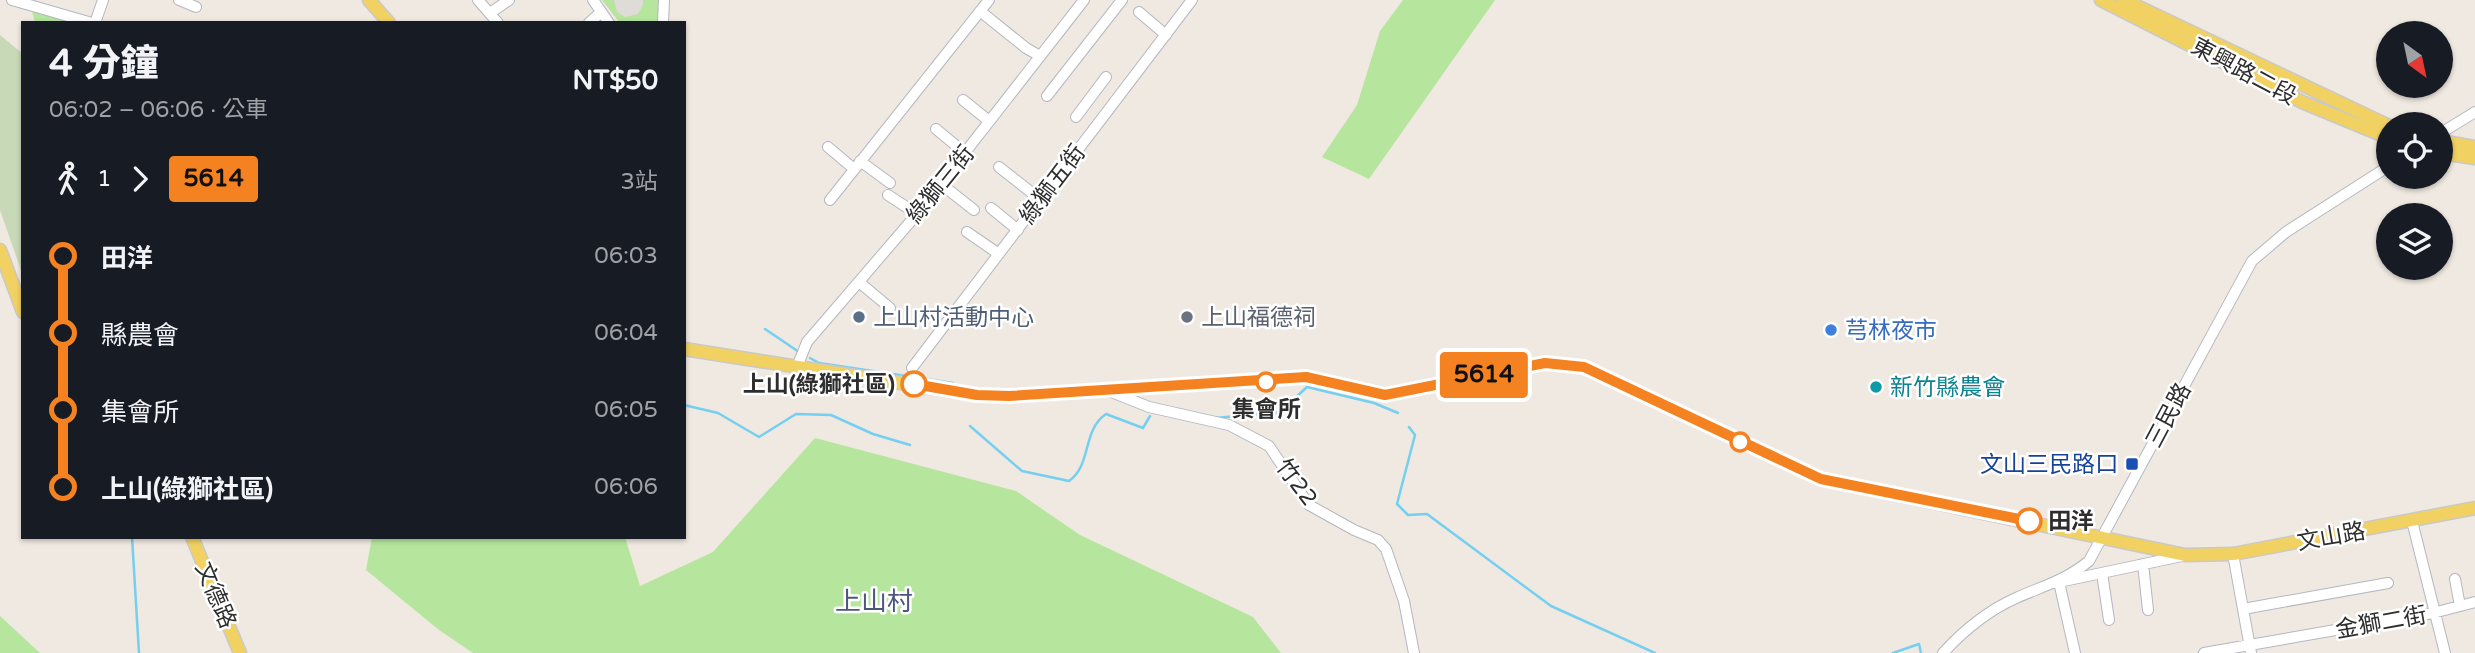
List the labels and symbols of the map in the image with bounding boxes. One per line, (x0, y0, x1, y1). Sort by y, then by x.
north arrow (2376, 21, 2454, 98)
street label: 東興路二段 (2186, 33, 2301, 111)
street label: 綠獅五街 (1014, 139, 1092, 230)
street label: 綠獅三街 (901, 140, 981, 229)
place label: 上山村活動中心 (873, 304, 1034, 332)
place label: 上山福德祠 (1201, 304, 1316, 332)
marker: 上山村活動中心 (851, 309, 867, 325)
marker: 上山福德祠 (1179, 309, 1195, 325)
place label: 芎林夜市 (1845, 317, 1937, 345)
marker: 芎林夜市 (1823, 322, 1839, 338)
line badge: 5614 (1435, 352, 1533, 398)
place label: 上山(綠獅社區) (743, 371, 895, 399)
marker: 上山(綠獅社區) (901, 371, 927, 397)
marker: 集會所 (1256, 372, 1276, 392)
place label: 新竹縣農會 (1890, 374, 2005, 402)
street label: 三民路 (2140, 378, 2197, 453)
marker: 新竹縣農會 (1868, 379, 1884, 395)
place label: 集會所 (1232, 396, 1301, 424)
unlabelled marker (1730, 432, 1750, 452)
place label: 文山三民路口 (1980, 451, 2118, 479)
street label: 竹22 (1269, 453, 1323, 512)
marker: 文山三民路口 (2124, 456, 2140, 472)
marker: 田洋 (2016, 508, 2042, 534)
place label: 田洋 (2048, 508, 2094, 536)
street label: 文山路 (2295, 517, 2368, 557)
street label: 文德路 (189, 558, 241, 633)
district label: 上山村 (835, 586, 913, 617)
street label: 金獅二街 (2333, 601, 2429, 645)

